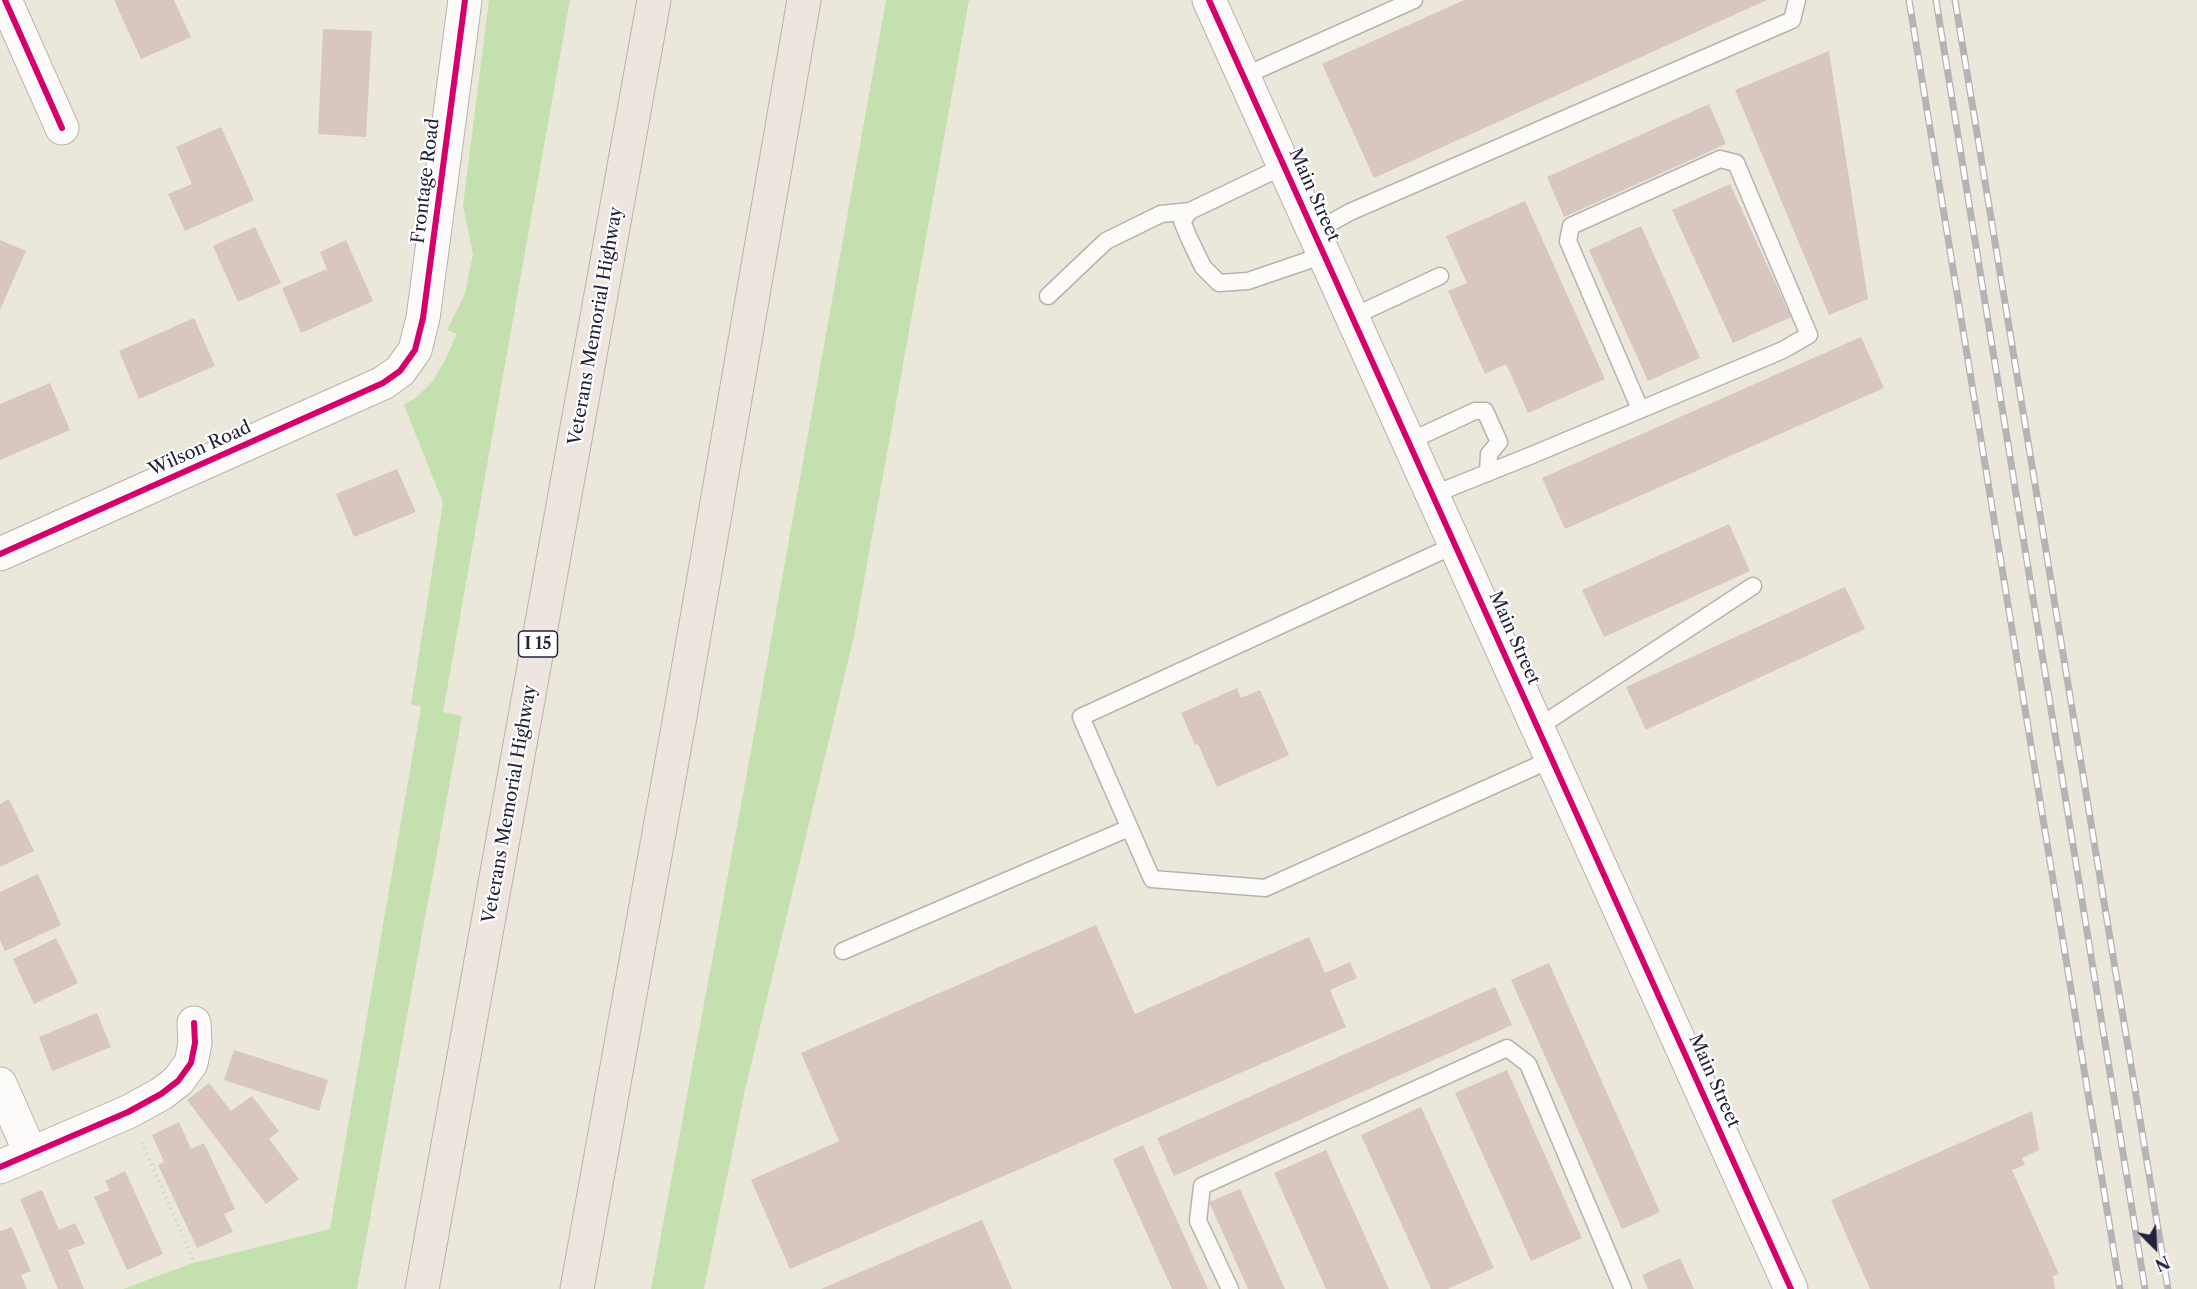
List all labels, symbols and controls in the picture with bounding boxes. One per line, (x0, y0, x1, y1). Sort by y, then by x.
street label: Frontage Road (408, 117, 444, 245)
street label: Main Street (1284, 145, 1344, 245)
street label: Veterans Memorial Highway (564, 205, 628, 447)
street label: Wilson Road (145, 417, 255, 481)
street label: Main Street (1484, 588, 1544, 688)
road number: I 15 (518, 631, 558, 657)
street label: Veterans Memorial Highway (478, 683, 542, 925)
street label: Main Street (1684, 1031, 1744, 1131)
north arrow (2125, 1217, 2185, 1277)
text: N (2152, 1251, 2173, 1275)

